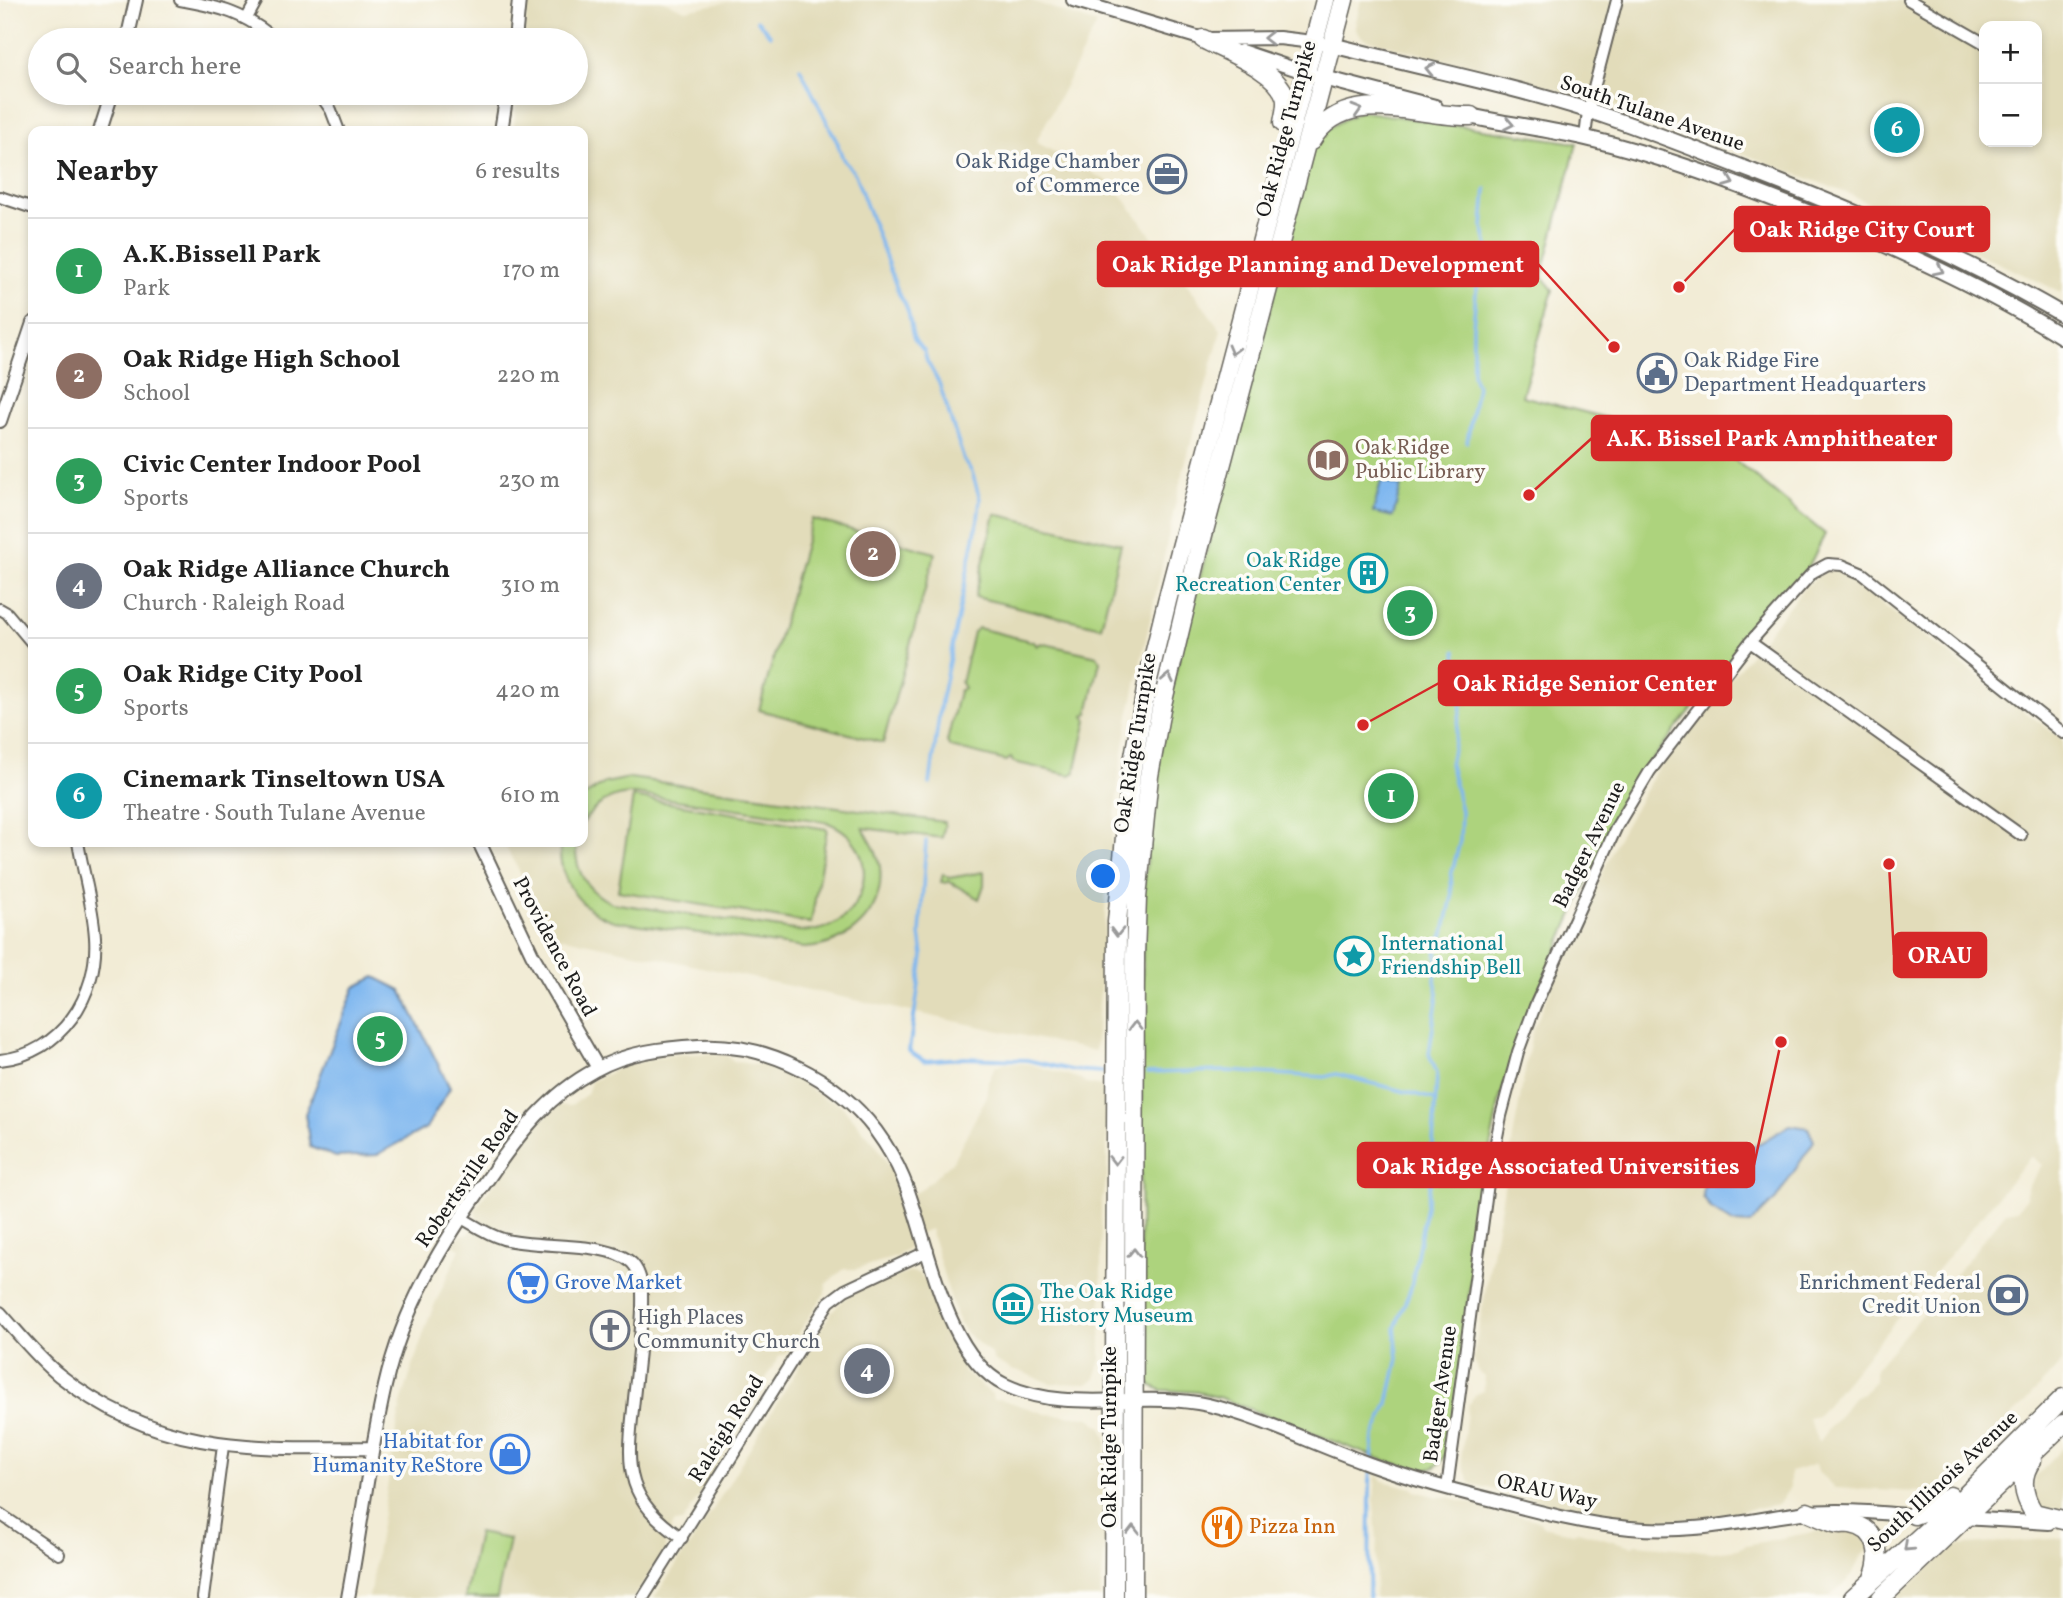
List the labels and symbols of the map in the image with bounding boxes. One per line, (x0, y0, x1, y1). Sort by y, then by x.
one-way arrow (1262, 30, 1273, 46)
street label: Oak Ridge Turnpike (1249, 37, 1325, 221)
one-way arrow (1425, 62, 1437, 77)
street label: South Tulane Avenue (1556, 69, 1748, 159)
one-way arrow (1350, 103, 1362, 118)
pin: 6 (1874, 104, 1920, 156)
one-way arrow (1503, 116, 1515, 131)
place label: Oak Ridge Chamber of Commerce (956, 148, 1140, 201)
office icon: Oak Ridge Chamber of Commerce (1146, 153, 1188, 195)
one-way arrow (1722, 173, 1734, 187)
callout: Oak Ridge City Court (1735, 207, 1989, 251)
text: Oak Ridge City Court (1749, 215, 1975, 247)
callout: Oak Ridge Planning and Development (1098, 242, 1538, 286)
text: Oak Ridge Planning and Development (1112, 250, 1524, 282)
one-way arrow (1932, 261, 1944, 275)
one-way arrow (1227, 344, 1241, 356)
place label: Oak Ridge Fire Department Headquarters (1684, 347, 1926, 400)
public building icon: Oak Ridge Fire Department Headquarters (1636, 352, 1678, 394)
callout: A.K. Bissel Park Amphitheater (1592, 416, 1951, 460)
text: A.K. Bissel Park Amphitheater (1607, 424, 1938, 456)
place label: Oak Ridge Public Library (1355, 434, 1486, 487)
library icon: Oak Ridge Public Library (1307, 439, 1349, 481)
pin: 2 (850, 528, 896, 580)
place label: Oak Ridge Recreation Center (1175, 547, 1341, 600)
building icon: Oak Ridge Recreation Center (1347, 552, 1389, 594)
pin: 3 (1387, 587, 1433, 639)
street label: Oak Ridge Turnpike (1107, 651, 1165, 835)
callout: Oak Ridge Senior Center (1439, 661, 1731, 705)
text: Oak Ridge Senior Center (1453, 669, 1717, 701)
one-way arrow (1159, 672, 1174, 684)
pin: 1 (1368, 770, 1414, 822)
street label: Badger Avenue (1547, 777, 1633, 913)
your location (1086, 859, 1120, 893)
street label: Providence Road (505, 872, 603, 1022)
one-way arrow (1109, 928, 1125, 938)
place label: International Friendship Bell (1381, 930, 1521, 983)
callout: ORAU (1894, 933, 1986, 977)
place icon: International Friendship Bell (1333, 935, 1375, 977)
text: ORAU (1908, 941, 1972, 973)
pin: 5 (357, 1013, 403, 1065)
one-way arrow (1127, 1020, 1142, 1031)
street label: Robertsville Road (409, 1104, 527, 1254)
callout: Oak Ridge Associated Universities (1358, 1143, 1754, 1187)
text: Oak Ridge Associated Universities (1372, 1152, 1740, 1184)
one-way arrow (1107, 1155, 1123, 1166)
one-way arrow (1126, 1248, 1142, 1258)
supermarket icon: Grove Market (507, 1262, 549, 1304)
place label: Grove Market (555, 1269, 682, 1298)
place label: Enrichment Federal Credit Union (1799, 1269, 1981, 1322)
bank icon: Enrichment Federal Credit Union (1987, 1274, 2029, 1316)
place label: The Oak Ridge History Museum (1040, 1278, 1194, 1331)
museum icon: The Oak Ridge History Museum (992, 1283, 1034, 1325)
place label: High Places Community Church (637, 1304, 820, 1357)
church icon: High Places Community Church (589, 1309, 631, 1351)
street label: Badger Avenue (1417, 1324, 1465, 1464)
pin: 4 (844, 1345, 890, 1397)
street label: Oak Ridge Turnpike (1096, 1346, 1125, 1528)
street label: Raleigh Road (682, 1369, 772, 1489)
street label: South Illinois Avenue (1861, 1404, 2025, 1560)
place label: Habitat for Humanity ReStore (313, 1428, 483, 1481)
shop icon: Habitat for Humanity ReStore (489, 1433, 531, 1475)
street label: ORAU Way (1494, 1467, 1601, 1517)
restaurant icon: Pizza Inn (1201, 1506, 1243, 1548)
place label: Pizza Inn (1249, 1513, 1336, 1542)
one-way arrow (1125, 1524, 1141, 1535)
one-way arrow (1903, 1538, 1916, 1551)

